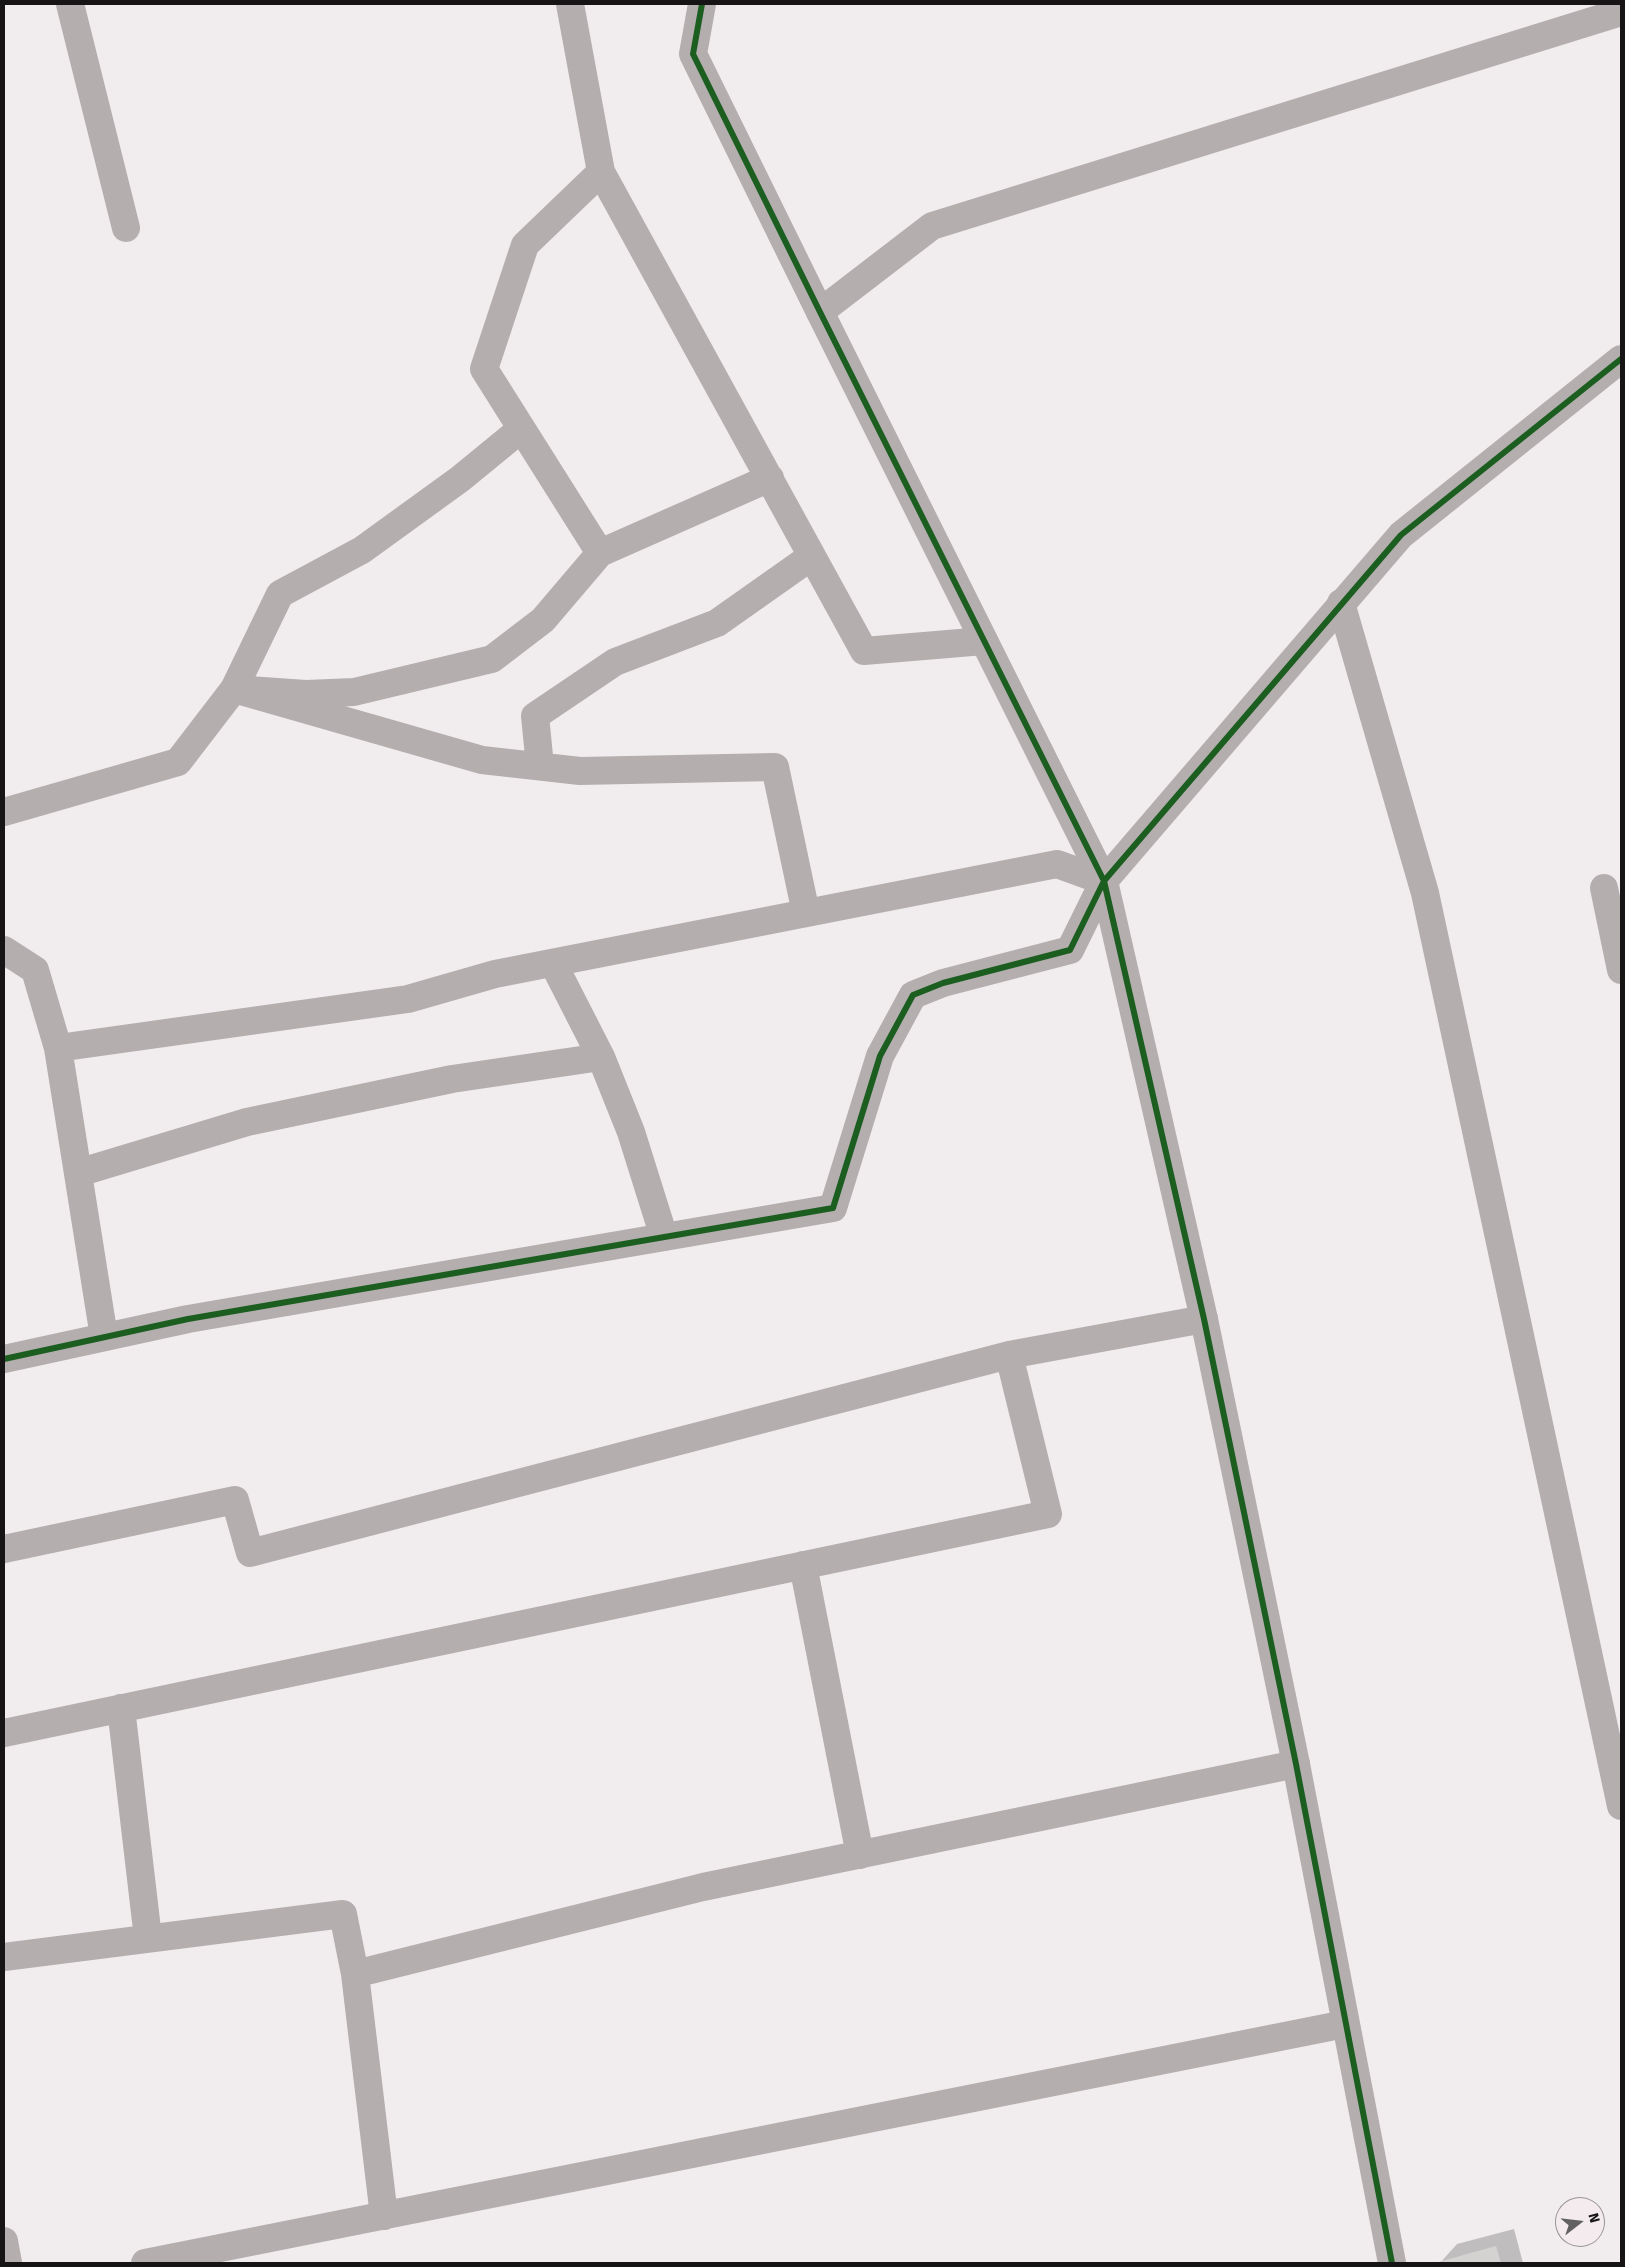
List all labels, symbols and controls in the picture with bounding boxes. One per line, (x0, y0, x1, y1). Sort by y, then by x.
north arrow (1555, 2197, 1605, 2247)
text: N (1584, 2211, 1603, 2225)

